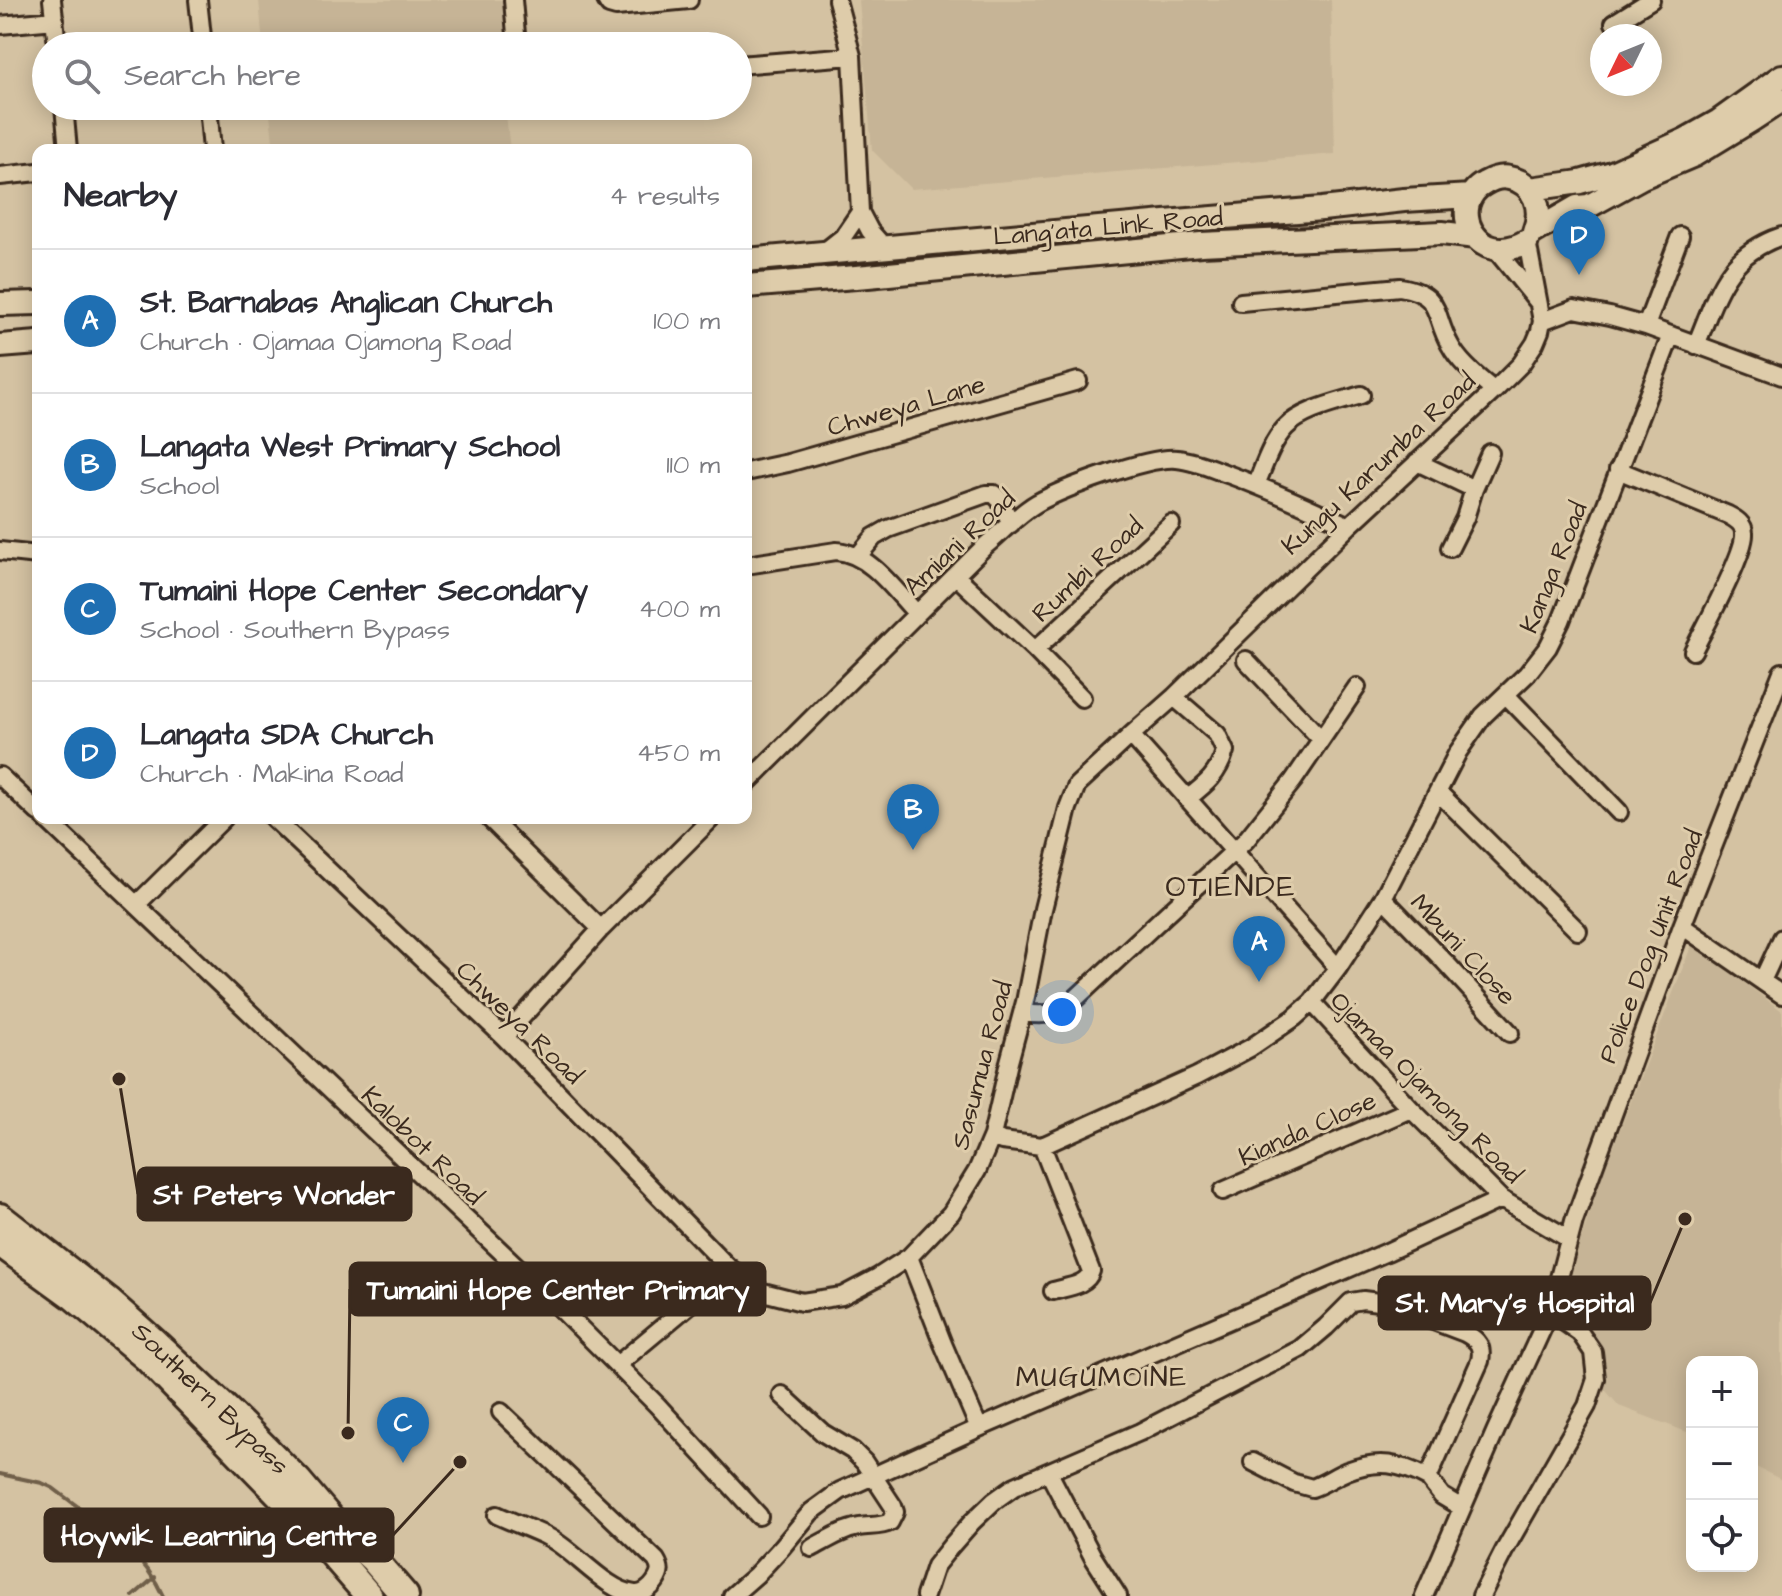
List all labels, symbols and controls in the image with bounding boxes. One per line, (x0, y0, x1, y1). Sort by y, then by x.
north arrow (1590, 24, 1662, 96)
search box (32, 32, 752, 120)
icon: search (60, 54, 104, 98)
text: Search here (124, 55, 301, 97)
text: Nearby (64, 172, 178, 220)
text: 4 results (610, 178, 720, 214)
street label: Lang'ata Link Road (992, 199, 1225, 257)
pin: D (1553, 209, 1605, 275)
text: St. Barnabas Anglican Church (140, 282, 552, 324)
text: A (82, 303, 98, 339)
text: 100 m (653, 303, 720, 339)
text: Church · Ojamaa Ojamong Road (140, 324, 512, 360)
street label: Kungu Karumba Road (1274, 364, 1485, 565)
street label: Chweya Lane (823, 366, 990, 448)
text: Langata West Primary School (140, 426, 560, 468)
text: B (81, 447, 99, 483)
text: 110 m (666, 447, 720, 483)
text: School (140, 468, 219, 504)
street label: Amiani Road (896, 481, 1024, 604)
street label: Kanga Road (1511, 496, 1598, 639)
street label: Rumbi Road (1024, 509, 1151, 631)
text: Tumaini Hope Center Secondary (140, 570, 588, 612)
text: C (81, 591, 99, 627)
text: 400 m (639, 591, 720, 627)
text: School · Southern Bypass (140, 612, 450, 648)
text: Langata SDA Church (140, 714, 433, 756)
text: D (82, 735, 98, 771)
text: 450 m (637, 735, 720, 771)
text: Church · Makina Road (140, 756, 404, 792)
pin: B (887, 784, 939, 850)
street label: Police Dog Unit Road (1590, 824, 1714, 1069)
district label: OTIENDE (1165, 866, 1297, 908)
street label: Mbuni Close (1402, 886, 1524, 1013)
pin: A (1233, 916, 1285, 982)
street label: Chweya Road (446, 953, 591, 1094)
street label: Sasumua Road (942, 977, 1022, 1153)
street label: Ojamaa Ojamong Road (1321, 983, 1531, 1193)
your location (1042, 992, 1082, 1032)
street label: Kalobot Road (353, 1078, 491, 1213)
street label: Kianda Close (1233, 1083, 1382, 1175)
callout: St Peters Wonder (138, 1168, 411, 1220)
text: St Peters Wonder (152, 1176, 395, 1215)
callout: Tumaini Hope Center Primary (350, 1263, 765, 1315)
text: Tumaini Hope Center Primary (366, 1271, 750, 1313)
callout: St. Mary's Hospital (1379, 1277, 1650, 1329)
text: St. Mary's Hospital (1394, 1284, 1635, 1326)
street label: Southern Bypass (122, 1314, 297, 1485)
map controls (1686, 1356, 1758, 1572)
button: + (1686, 1356, 1758, 1428)
district label: MUGUMOINE (1016, 1358, 1188, 1397)
pin: C (377, 1397, 429, 1463)
button: − (1686, 1428, 1758, 1500)
button: locate (1686, 1500, 1758, 1572)
callout: Hoywik Learning Centre (45, 1509, 393, 1561)
text: Hoywik Learning Centre (61, 1517, 377, 1559)

